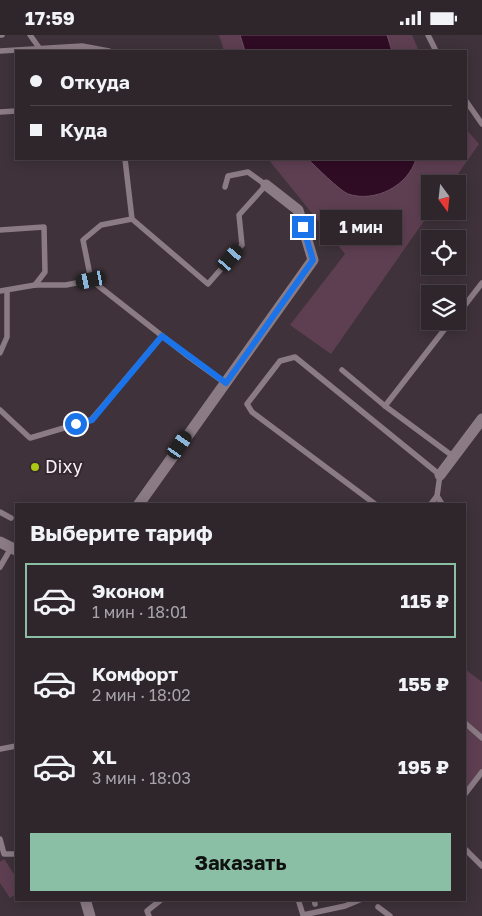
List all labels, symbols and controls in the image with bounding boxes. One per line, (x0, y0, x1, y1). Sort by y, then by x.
text: 17:59 (25, 6, 75, 29)
text: Откуда (60, 70, 130, 93)
text: Куда (60, 118, 107, 141)
north arrow (421, 175, 466, 220)
map controls (421, 175, 466, 330)
callout: 1 мин (320, 209, 403, 245)
route end (292, 216, 314, 238)
text: 1 мин (339, 217, 383, 237)
button: locate (421, 230, 466, 275)
car (215, 242, 246, 274)
car (74, 270, 107, 290)
button: layers (421, 285, 466, 330)
route start (65, 413, 87, 435)
car (165, 428, 194, 462)
place label: Dixy (45, 455, 83, 477)
marker: Dixy (29, 461, 41, 473)
text: Выберите тариф (30, 519, 213, 546)
icon: car (32, 578, 77, 623)
text: Эконом (92, 579, 164, 602)
text: 115 ₽ (400, 589, 449, 612)
text: 1 мин · 18:01 (92, 602, 188, 622)
icon: car (32, 661, 77, 706)
text: Комфорт (92, 662, 178, 685)
text: 155 ₽ (398, 672, 449, 695)
text: 2 мин · 18:02 (92, 685, 191, 705)
icon: car (32, 744, 77, 789)
text: XL (92, 745, 117, 768)
text: 195 ₽ (398, 755, 449, 778)
text: 3 мин · 18:03 (92, 768, 191, 788)
button: Заказать (30, 833, 451, 891)

